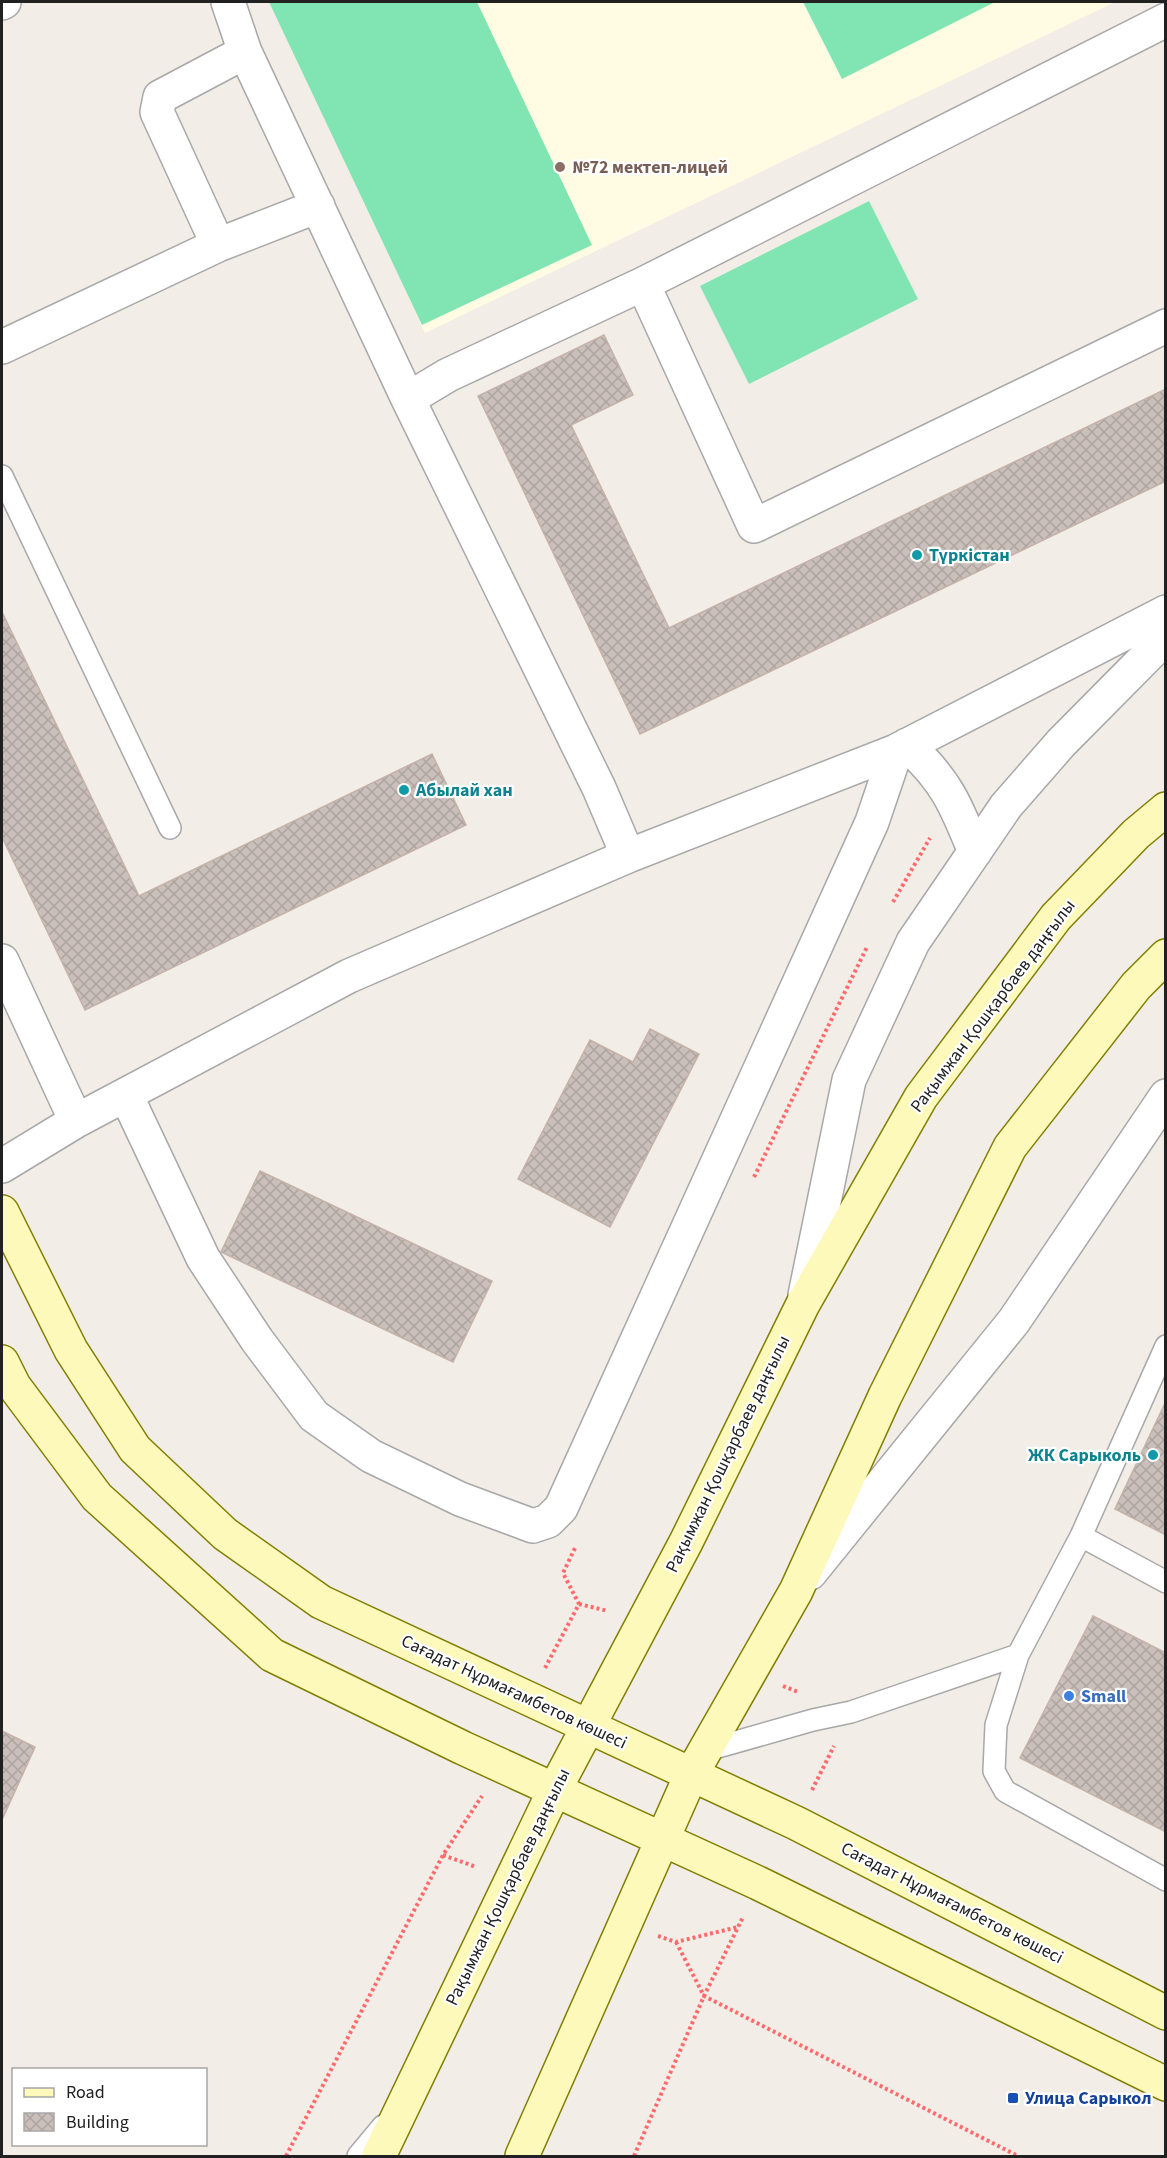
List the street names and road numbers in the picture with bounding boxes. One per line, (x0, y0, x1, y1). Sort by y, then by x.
street label: Рақымжан Қошқарбаев даңғылы (905, 894, 1081, 1118)
street label: Рақымжан Қошқарбаев даңғылы (660, 1331, 796, 1577)
street label: Сағадат Нұрмағамбетов көшесі (397, 1629, 631, 1755)
street label: Рақымжан Қошқарбаев даңғылы (440, 1764, 576, 2010)
street label: Сағадат Нұрмағамбетов көшесі (836, 1836, 1068, 1970)

